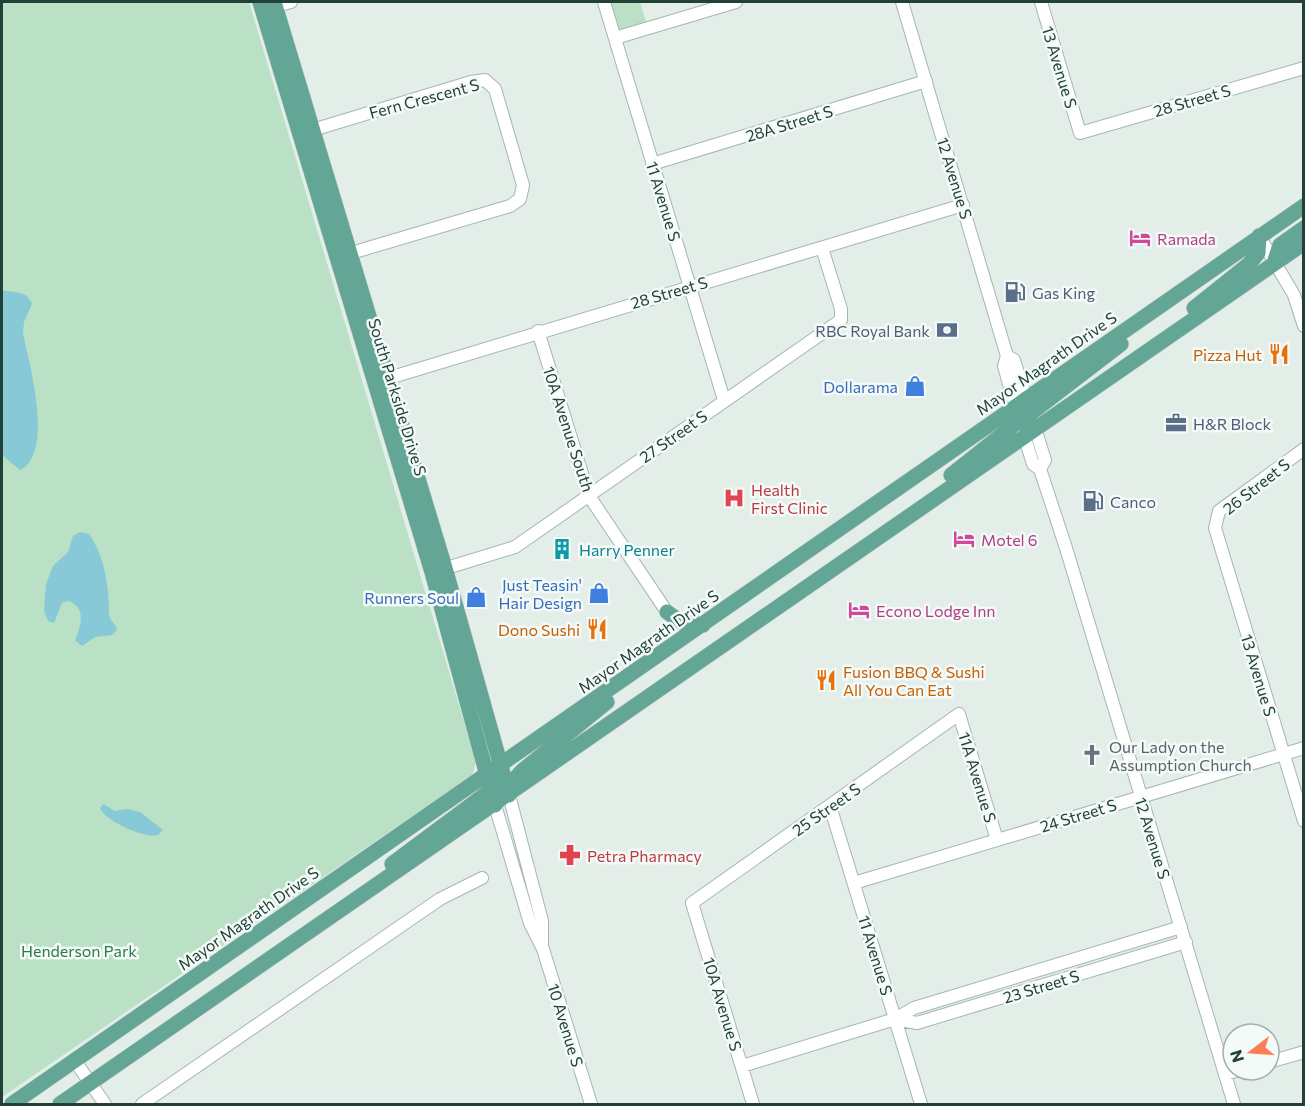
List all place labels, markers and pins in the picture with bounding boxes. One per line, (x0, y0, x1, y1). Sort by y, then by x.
hotel icon: Ramada (1128, 226, 1152, 250)
place label: Ramada (1157, 229, 1216, 248)
fuel station icon: Gas King (1003, 280, 1027, 304)
place label: Gas King (1032, 283, 1095, 302)
bank icon: RBC Royal Bank (935, 318, 959, 342)
place label: RBC Royal Bank (815, 321, 930, 340)
restaurant icon: Pizza Hut (1267, 342, 1291, 366)
place label: Pizza Hut (1193, 345, 1262, 364)
shop icon: Dollarama (903, 374, 927, 398)
place label: Dollarama (823, 377, 898, 396)
office icon: H&R Block (1164, 411, 1188, 435)
place label: H&R Block (1193, 414, 1271, 433)
place label: Health First Clinic (751, 480, 828, 517)
hospital icon: Health First Clinic (722, 486, 746, 510)
fuel station icon: Canco (1081, 489, 1105, 513)
place label: Canco (1110, 492, 1156, 511)
hotel icon: Motel 6 (952, 527, 976, 551)
place label: Motel 6 (981, 530, 1037, 549)
building icon: Harry Penner (550, 537, 574, 561)
place label: Harry Penner (579, 540, 675, 559)
place label: Just Teasin' Hair Design (499, 575, 582, 612)
shop icon: Just Teasin' Hair Design (587, 581, 611, 605)
shop icon: Runners Soul (464, 585, 488, 609)
place label: Runners Soul (364, 588, 459, 607)
hotel icon: Econo Lodge Inn (847, 598, 871, 622)
place label: Econo Lodge Inn (876, 601, 996, 620)
restaurant icon: Dono Sushi (585, 617, 609, 641)
place label: Dono Sushi (498, 620, 580, 639)
place label: Fusion BBQ & Sushi All You Can Eat (843, 662, 985, 699)
restaurant icon: Fusion BBQ & Sushi All You Can Eat (814, 668, 838, 692)
place label: Our Lady on the Assumption Church (1109, 737, 1252, 774)
church icon: Our Lady on the Assumption Church (1080, 743, 1104, 767)
pharmacy icon: Petra Pharmacy (558, 843, 582, 867)
place label: Petra Pharmacy (587, 846, 702, 865)

